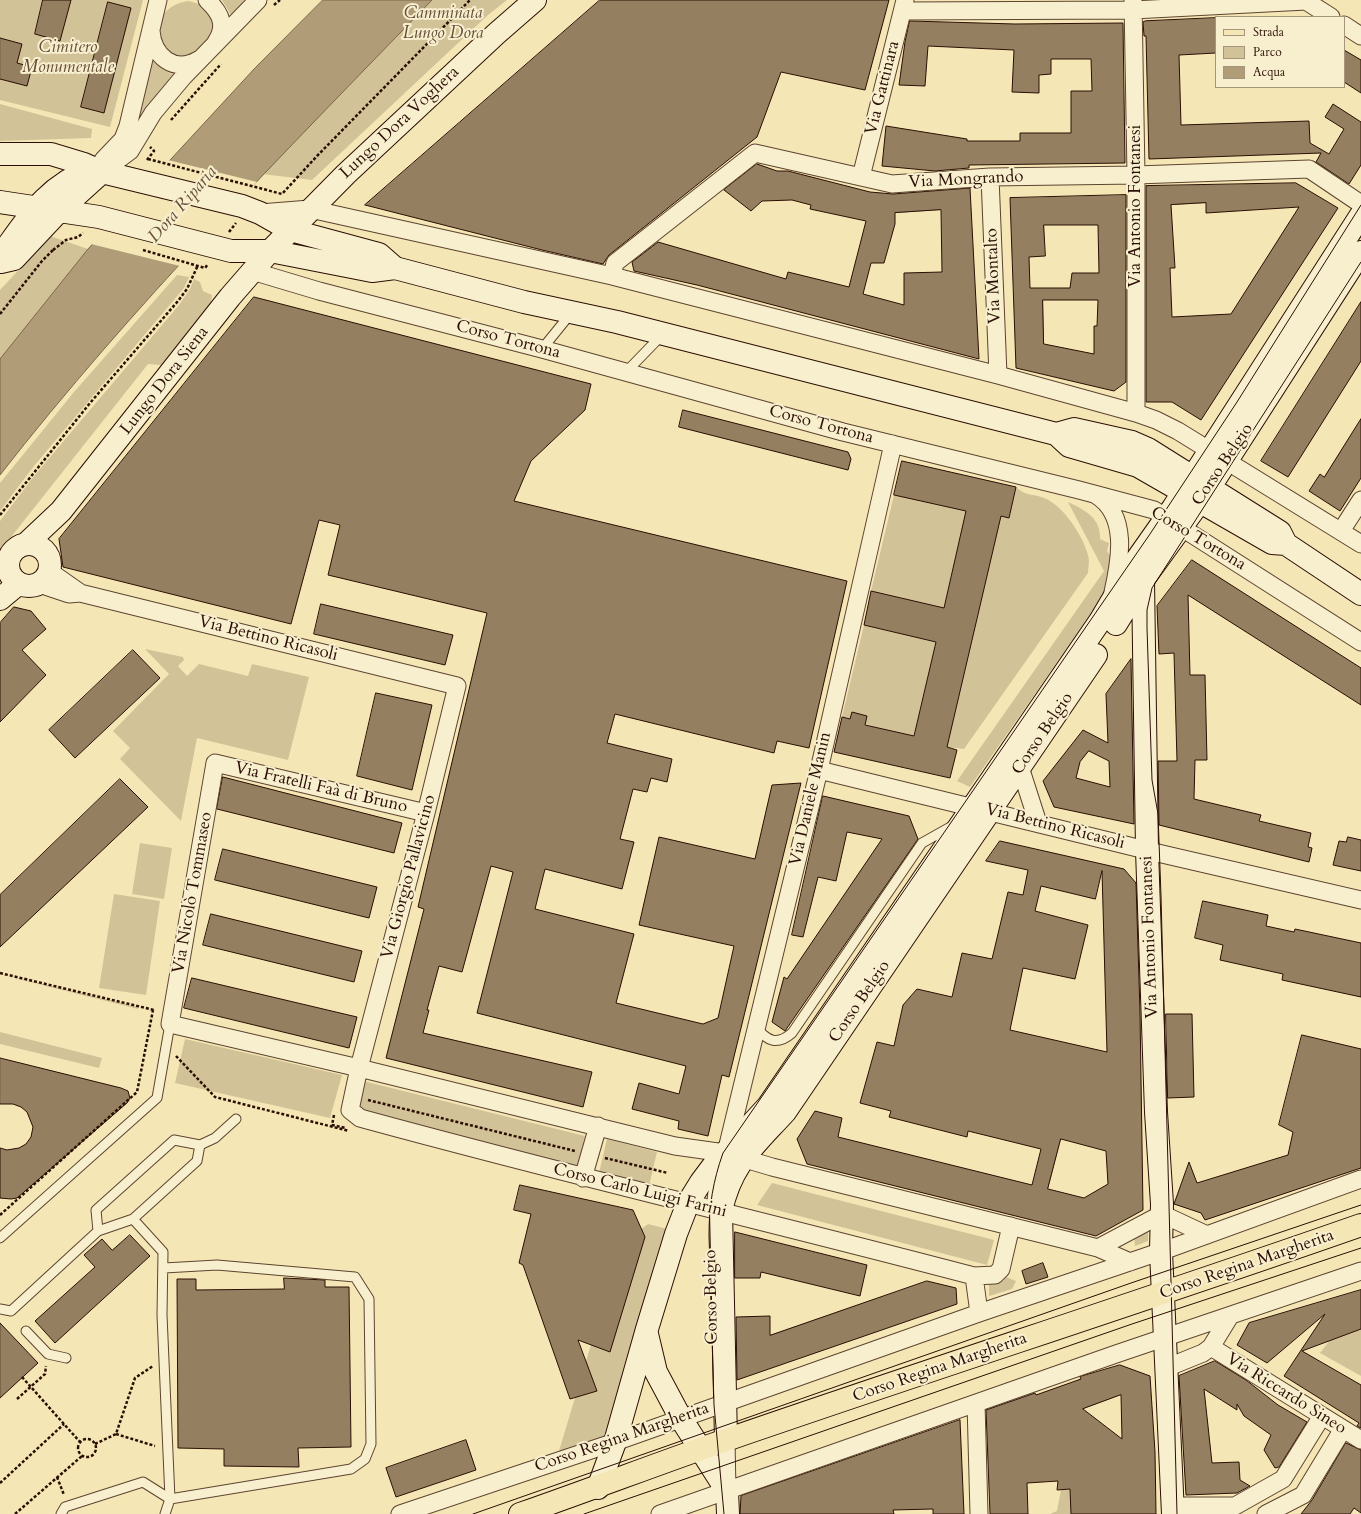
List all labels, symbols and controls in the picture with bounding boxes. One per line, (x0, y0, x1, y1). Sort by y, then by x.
park label: Camminata Lungo Dora (403, 4, 483, 44)
legend (1215, 16, 1345, 88)
text: Strada (1253, 24, 1284, 40)
park label: Cimitero Monumentale (22, 38, 114, 78)
street label: Via Gattinara (861, 39, 905, 137)
text: Parco (1253, 44, 1282, 60)
street label: Lungo Dora Voghera (336, 63, 464, 183)
text: Acqua (1253, 64, 1285, 80)
street label: Via Antonio Fontanesi (1126, 125, 1146, 287)
water label: Dora Riparia (144, 162, 222, 248)
street label: Via Mongrando (908, 167, 1024, 193)
street label: Via Montalto (982, 228, 1006, 324)
street label: Corso Tortona (454, 316, 562, 364)
street label: Lungo Dora Siena (116, 323, 214, 439)
street label: Corso Tortona (767, 401, 875, 449)
street label: Corso Belgio (1188, 420, 1258, 510)
street label: Corso Tortona (1147, 503, 1249, 575)
street label: Via Bettino Ricasoli (196, 612, 340, 666)
street label: Corso Belgio (1008, 689, 1078, 779)
street label: Via Daniele Manin (786, 730, 836, 868)
street label: Via Fratelli Faà di Bruno (233, 758, 409, 818)
street label: Via Giorgio Pallavicino (377, 793, 441, 961)
street label: Via Bettino Ricasoli (983, 800, 1127, 854)
street label: Via Nicolò Tommaseo (169, 811, 217, 975)
street label: Via Antonio Fontanesi (1137, 855, 1163, 1019)
street label: Corso Belgio (825, 957, 895, 1047)
street label: Corso Carlo Luigi Farini (551, 1160, 729, 1222)
street label: Corso Regina Margherita (1157, 1226, 1337, 1304)
street label: Corso Belgio (701, 1249, 723, 1345)
street label: Corso Regina Margherita (850, 1329, 1030, 1407)
street label: Via Riccardo Sineo (1222, 1349, 1350, 1439)
street label: Corso Regina Margherita (532, 1399, 712, 1477)

